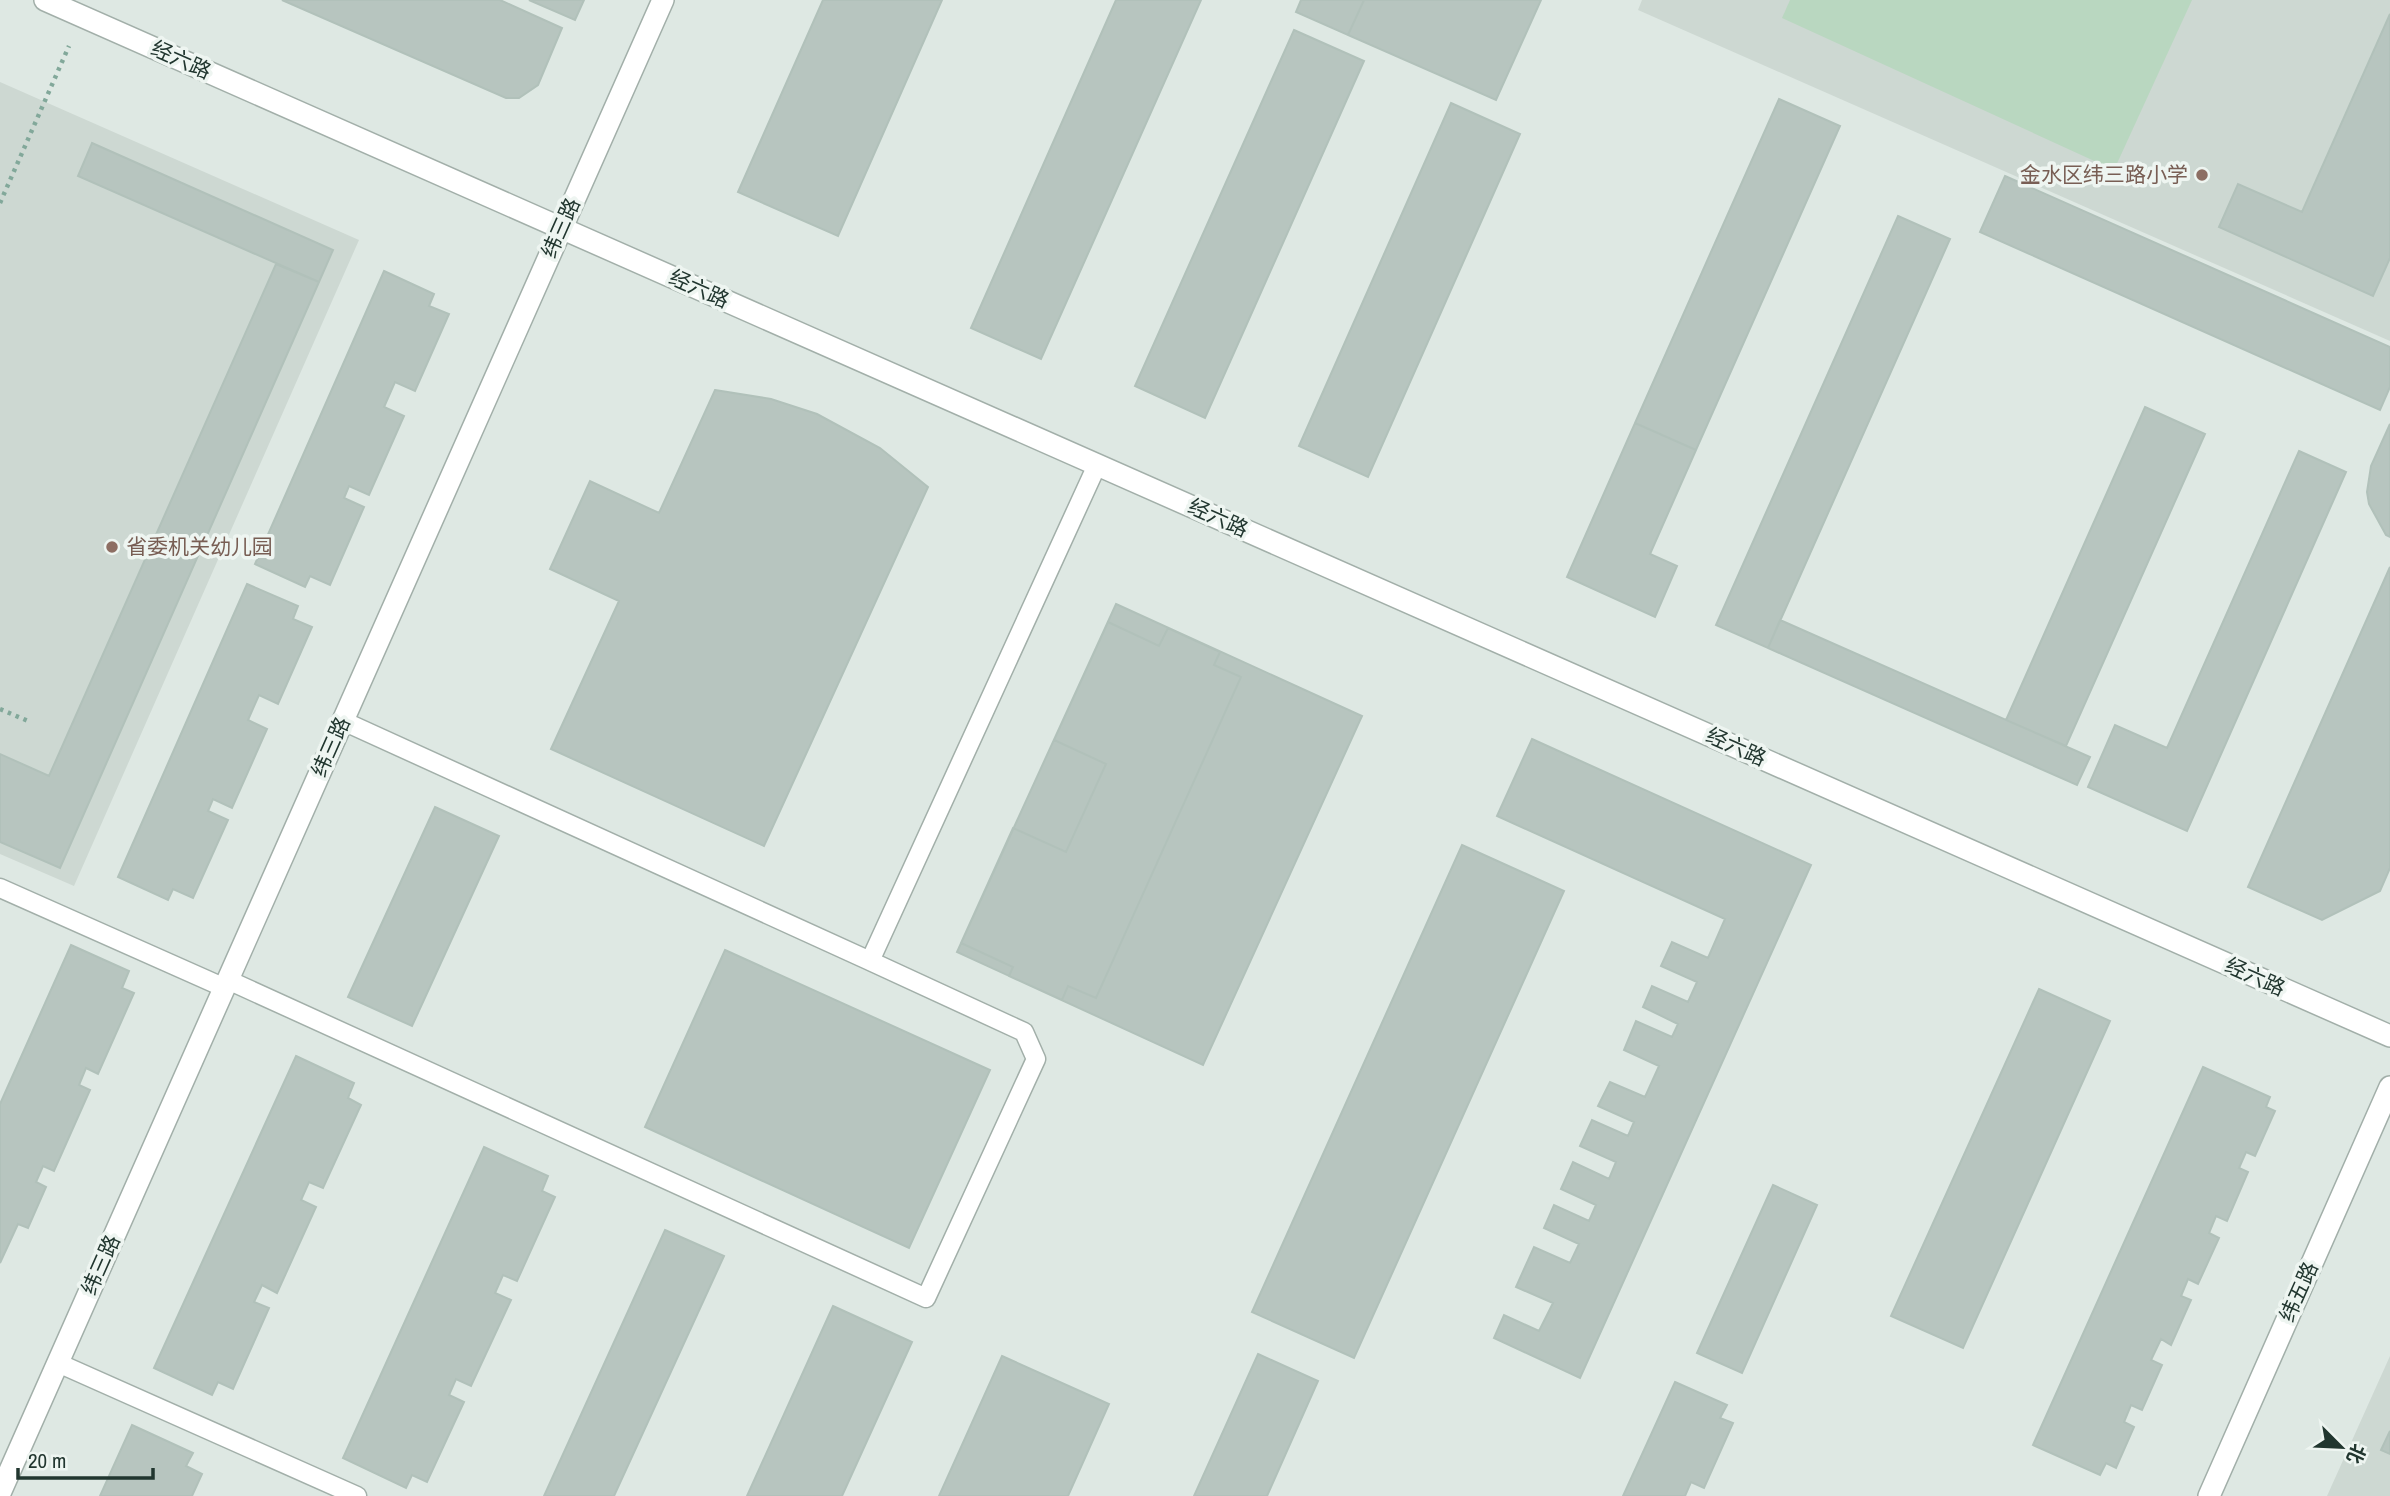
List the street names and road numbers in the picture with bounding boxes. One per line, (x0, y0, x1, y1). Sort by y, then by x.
street label: 经六路 (147, 33, 216, 86)
street label: 纬三路 (534, 193, 587, 262)
street label: 经六路 (665, 262, 734, 315)
street label: 经六路 (1184, 491, 1253, 544)
street label: 纬三路 (304, 712, 357, 781)
street label: 经六路 (1702, 720, 1771, 773)
street label: 经六路 (2221, 950, 2290, 1003)
street label: 纬三路 (74, 1230, 127, 1299)
street label: 纬五路 (2272, 1257, 2325, 1326)

